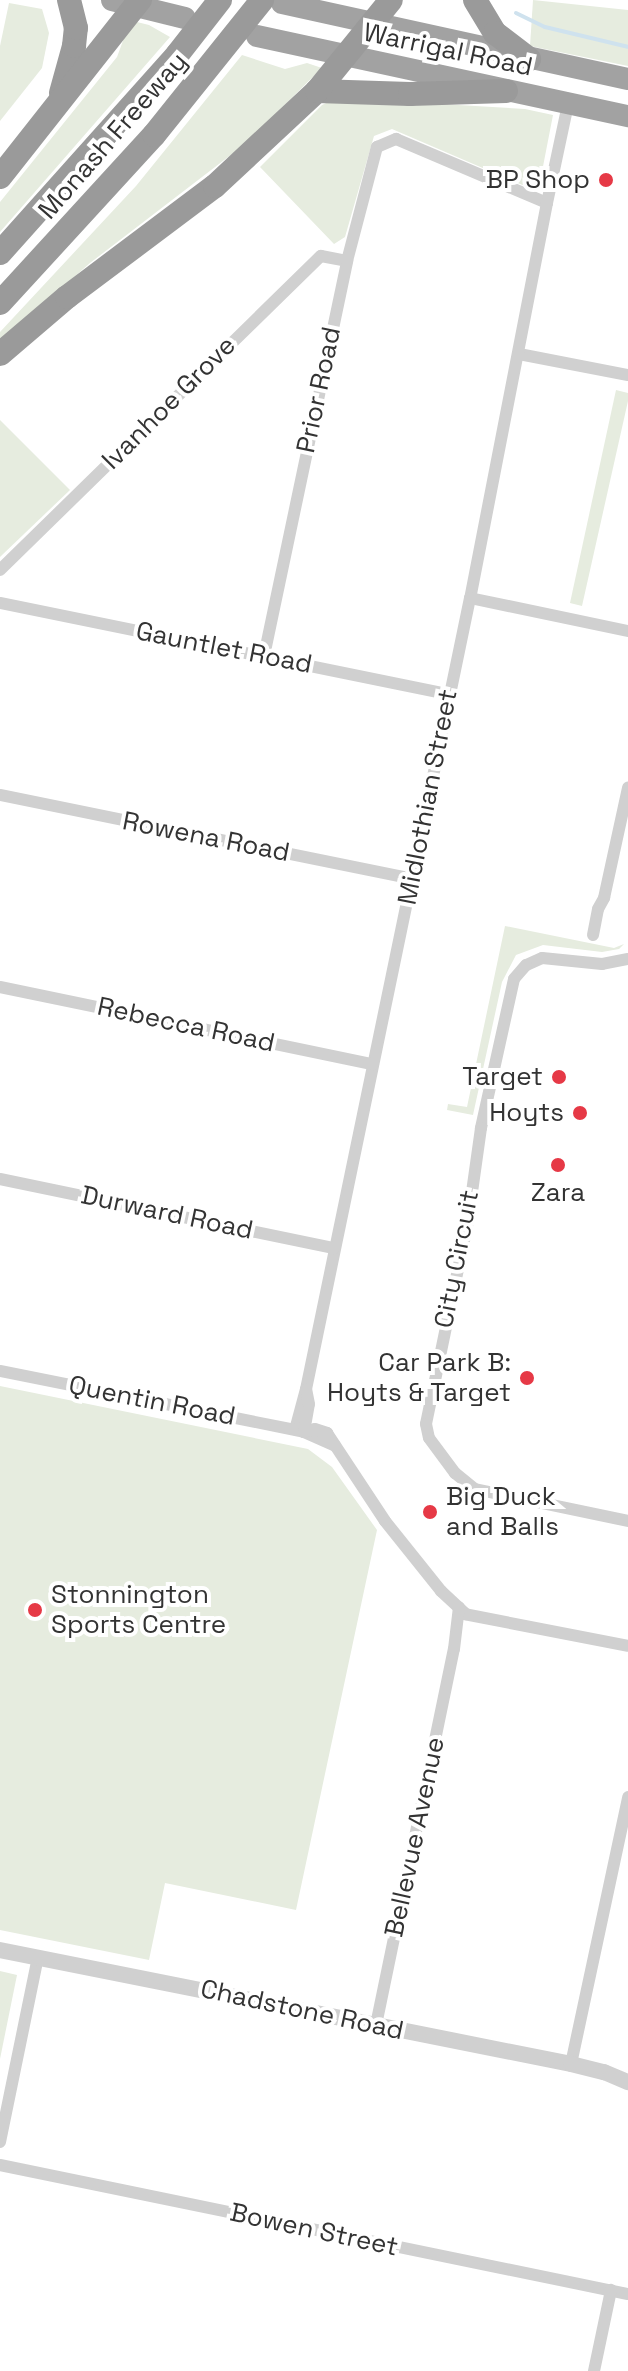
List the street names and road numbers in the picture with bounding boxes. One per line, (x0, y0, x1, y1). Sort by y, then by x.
street label: Warrigal Road (361, 17, 535, 83)
street label: Monash Freeway (32, 46, 194, 226)
street label: Prior Road (290, 324, 348, 456)
street label: Ivanhoe Grove (96, 330, 242, 476)
street label: Gauntlet Road (133, 616, 315, 680)
street label: Midlothian Street (392, 687, 464, 907)
street label: Rowena Road (120, 806, 292, 868)
street label: Rebecca Road (94, 991, 278, 1059)
street label: Durward Road (78, 1180, 256, 1246)
street label: City Circuit (428, 1187, 486, 1331)
street label: Quentin Road (66, 1370, 238, 1432)
street label: Bellevue Avenue (379, 1734, 451, 1940)
street label: Chadstone Road (198, 1973, 406, 2047)
street label: Bowen Street (227, 2197, 401, 2263)

